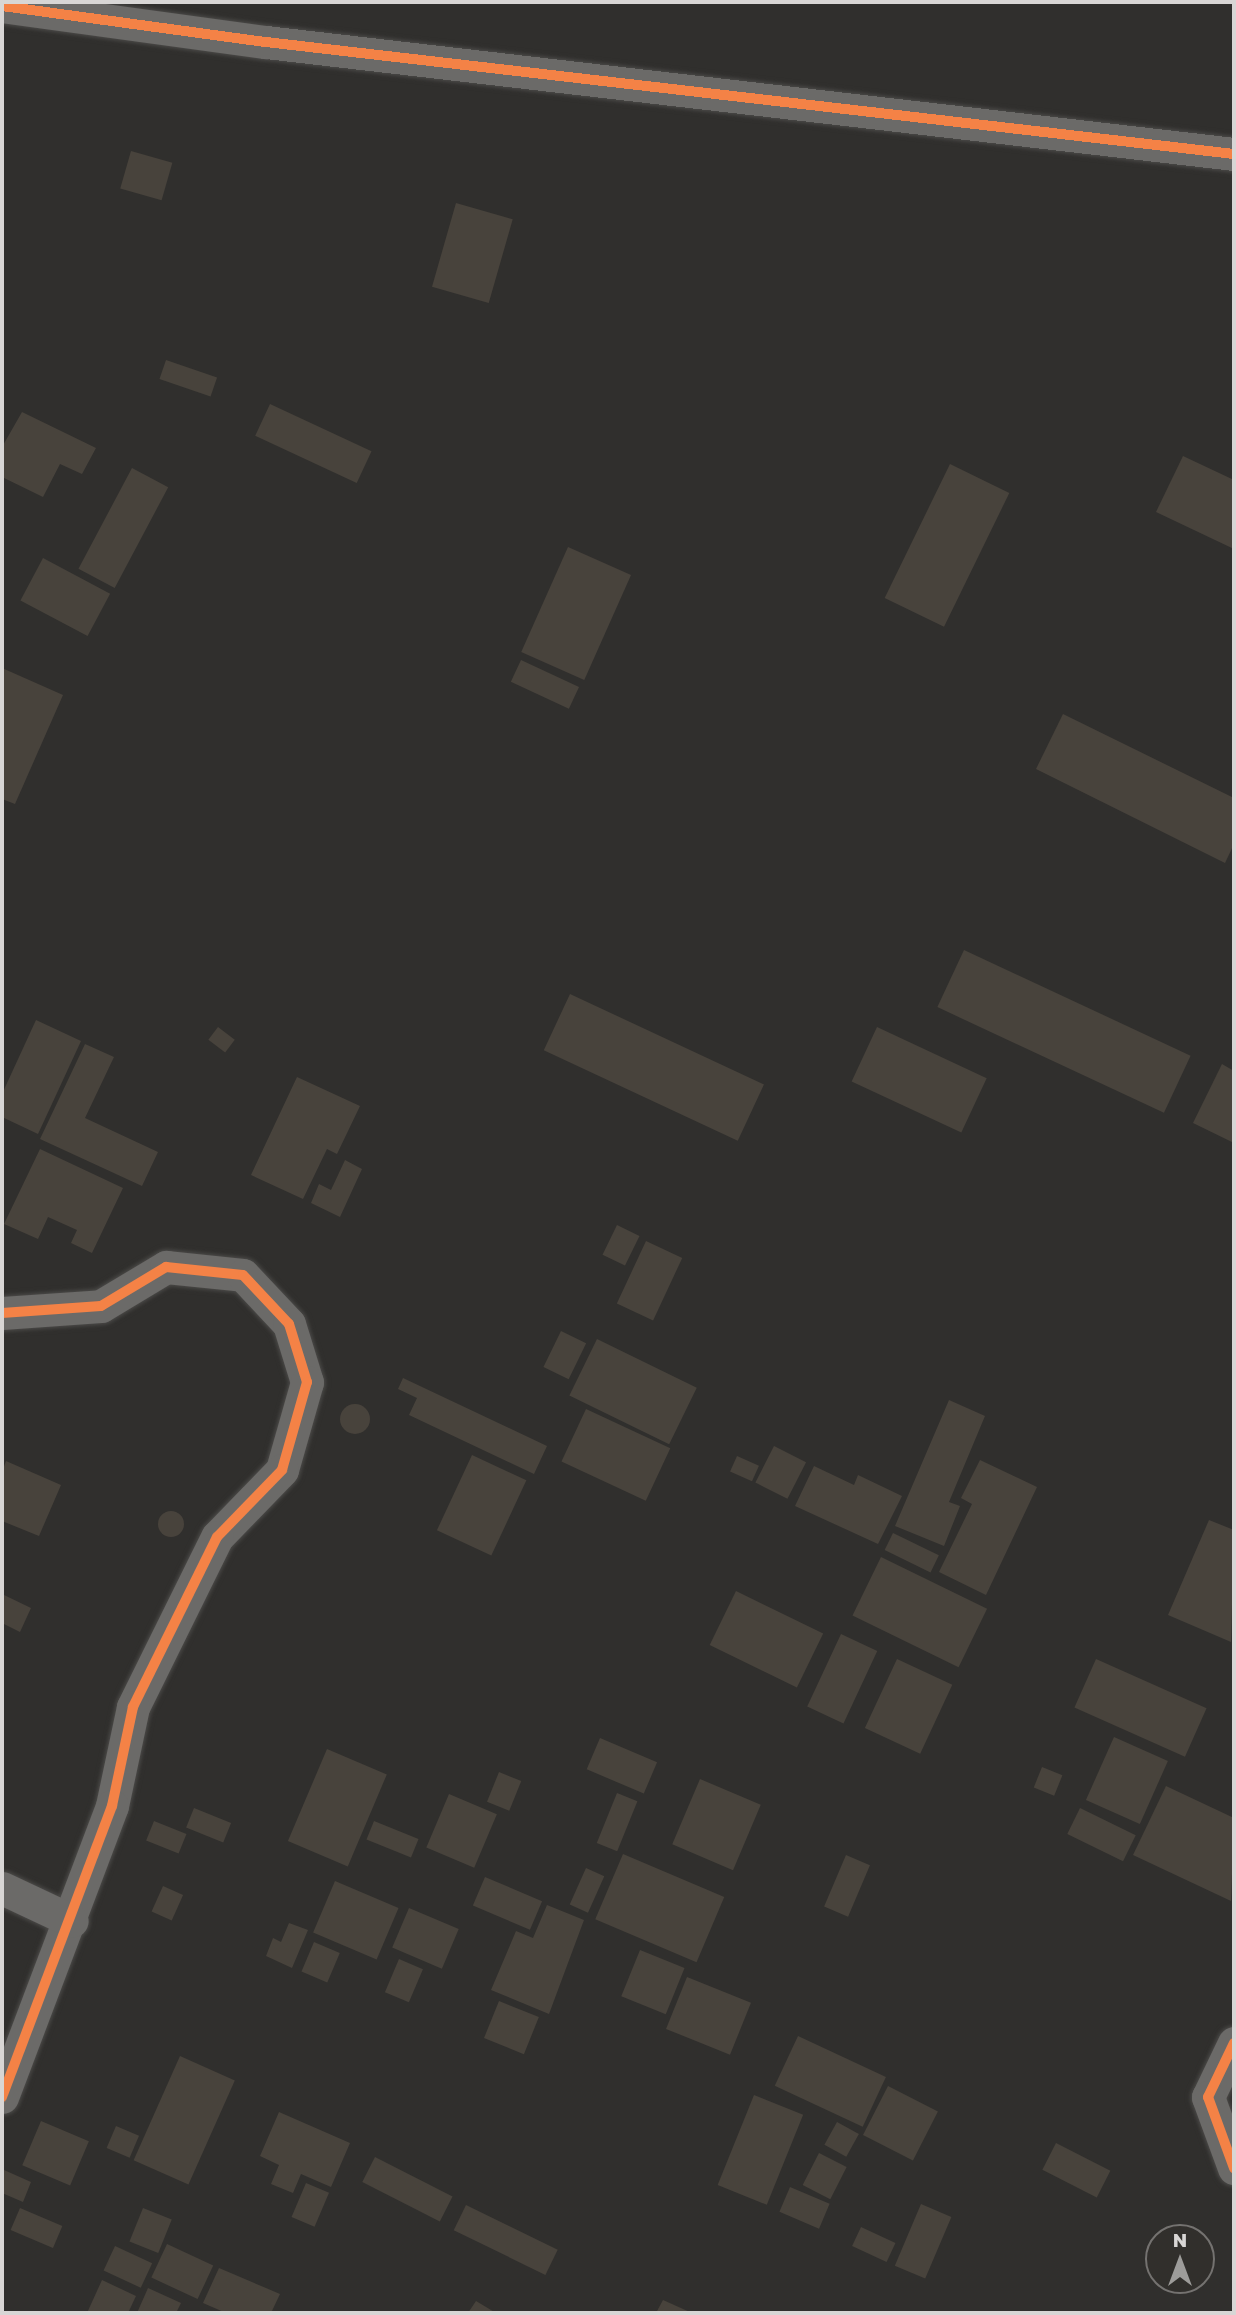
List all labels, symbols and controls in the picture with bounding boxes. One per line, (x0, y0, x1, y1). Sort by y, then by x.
north arrow (1145, 2224, 1215, 2294)
text: N (1173, 2228, 1187, 2251)

